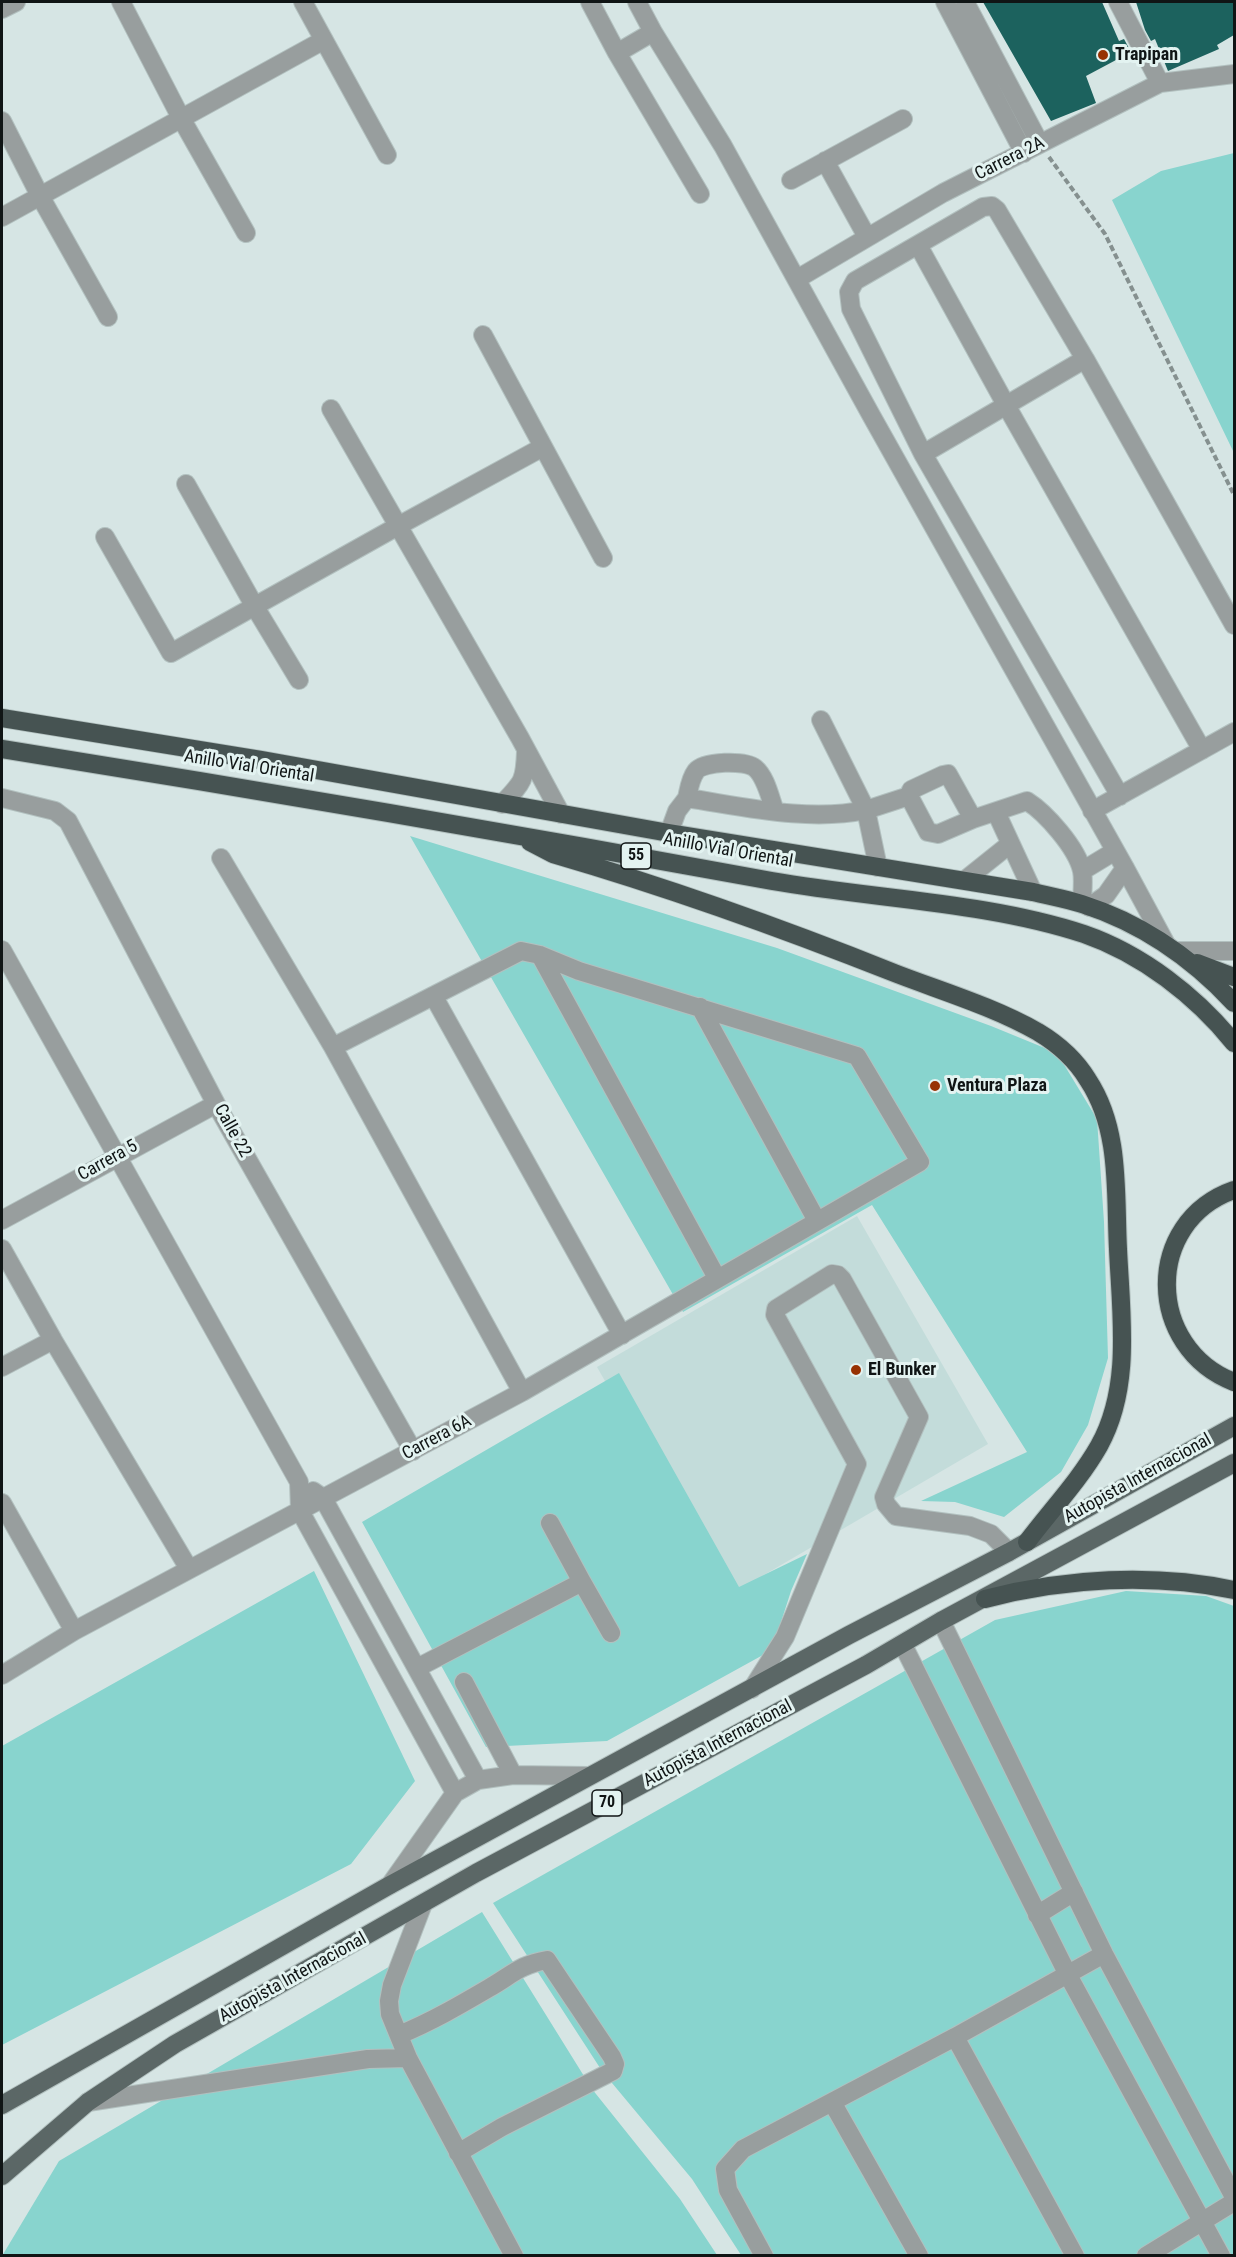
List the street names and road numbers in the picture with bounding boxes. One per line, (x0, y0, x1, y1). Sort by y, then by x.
street label: Carrera 2A (972, 132, 1048, 186)
street label: Anillo Vial Oriental (182, 746, 316, 788)
street label: Anillo Vial Oriental (661, 829, 795, 873)
road number: 55 (621, 843, 651, 869)
street label: Calle 22 (209, 1101, 255, 1161)
street label: Carrera 5 (74, 1136, 142, 1186)
street label: Carrera 6A (399, 1411, 475, 1465)
street label: Autopista Internacional (1061, 1430, 1215, 1528)
street label: Autopista Internacional (640, 1696, 796, 1792)
road number: 70 (592, 1790, 622, 1816)
street label: Autopista Internacional (216, 1929, 370, 2027)

